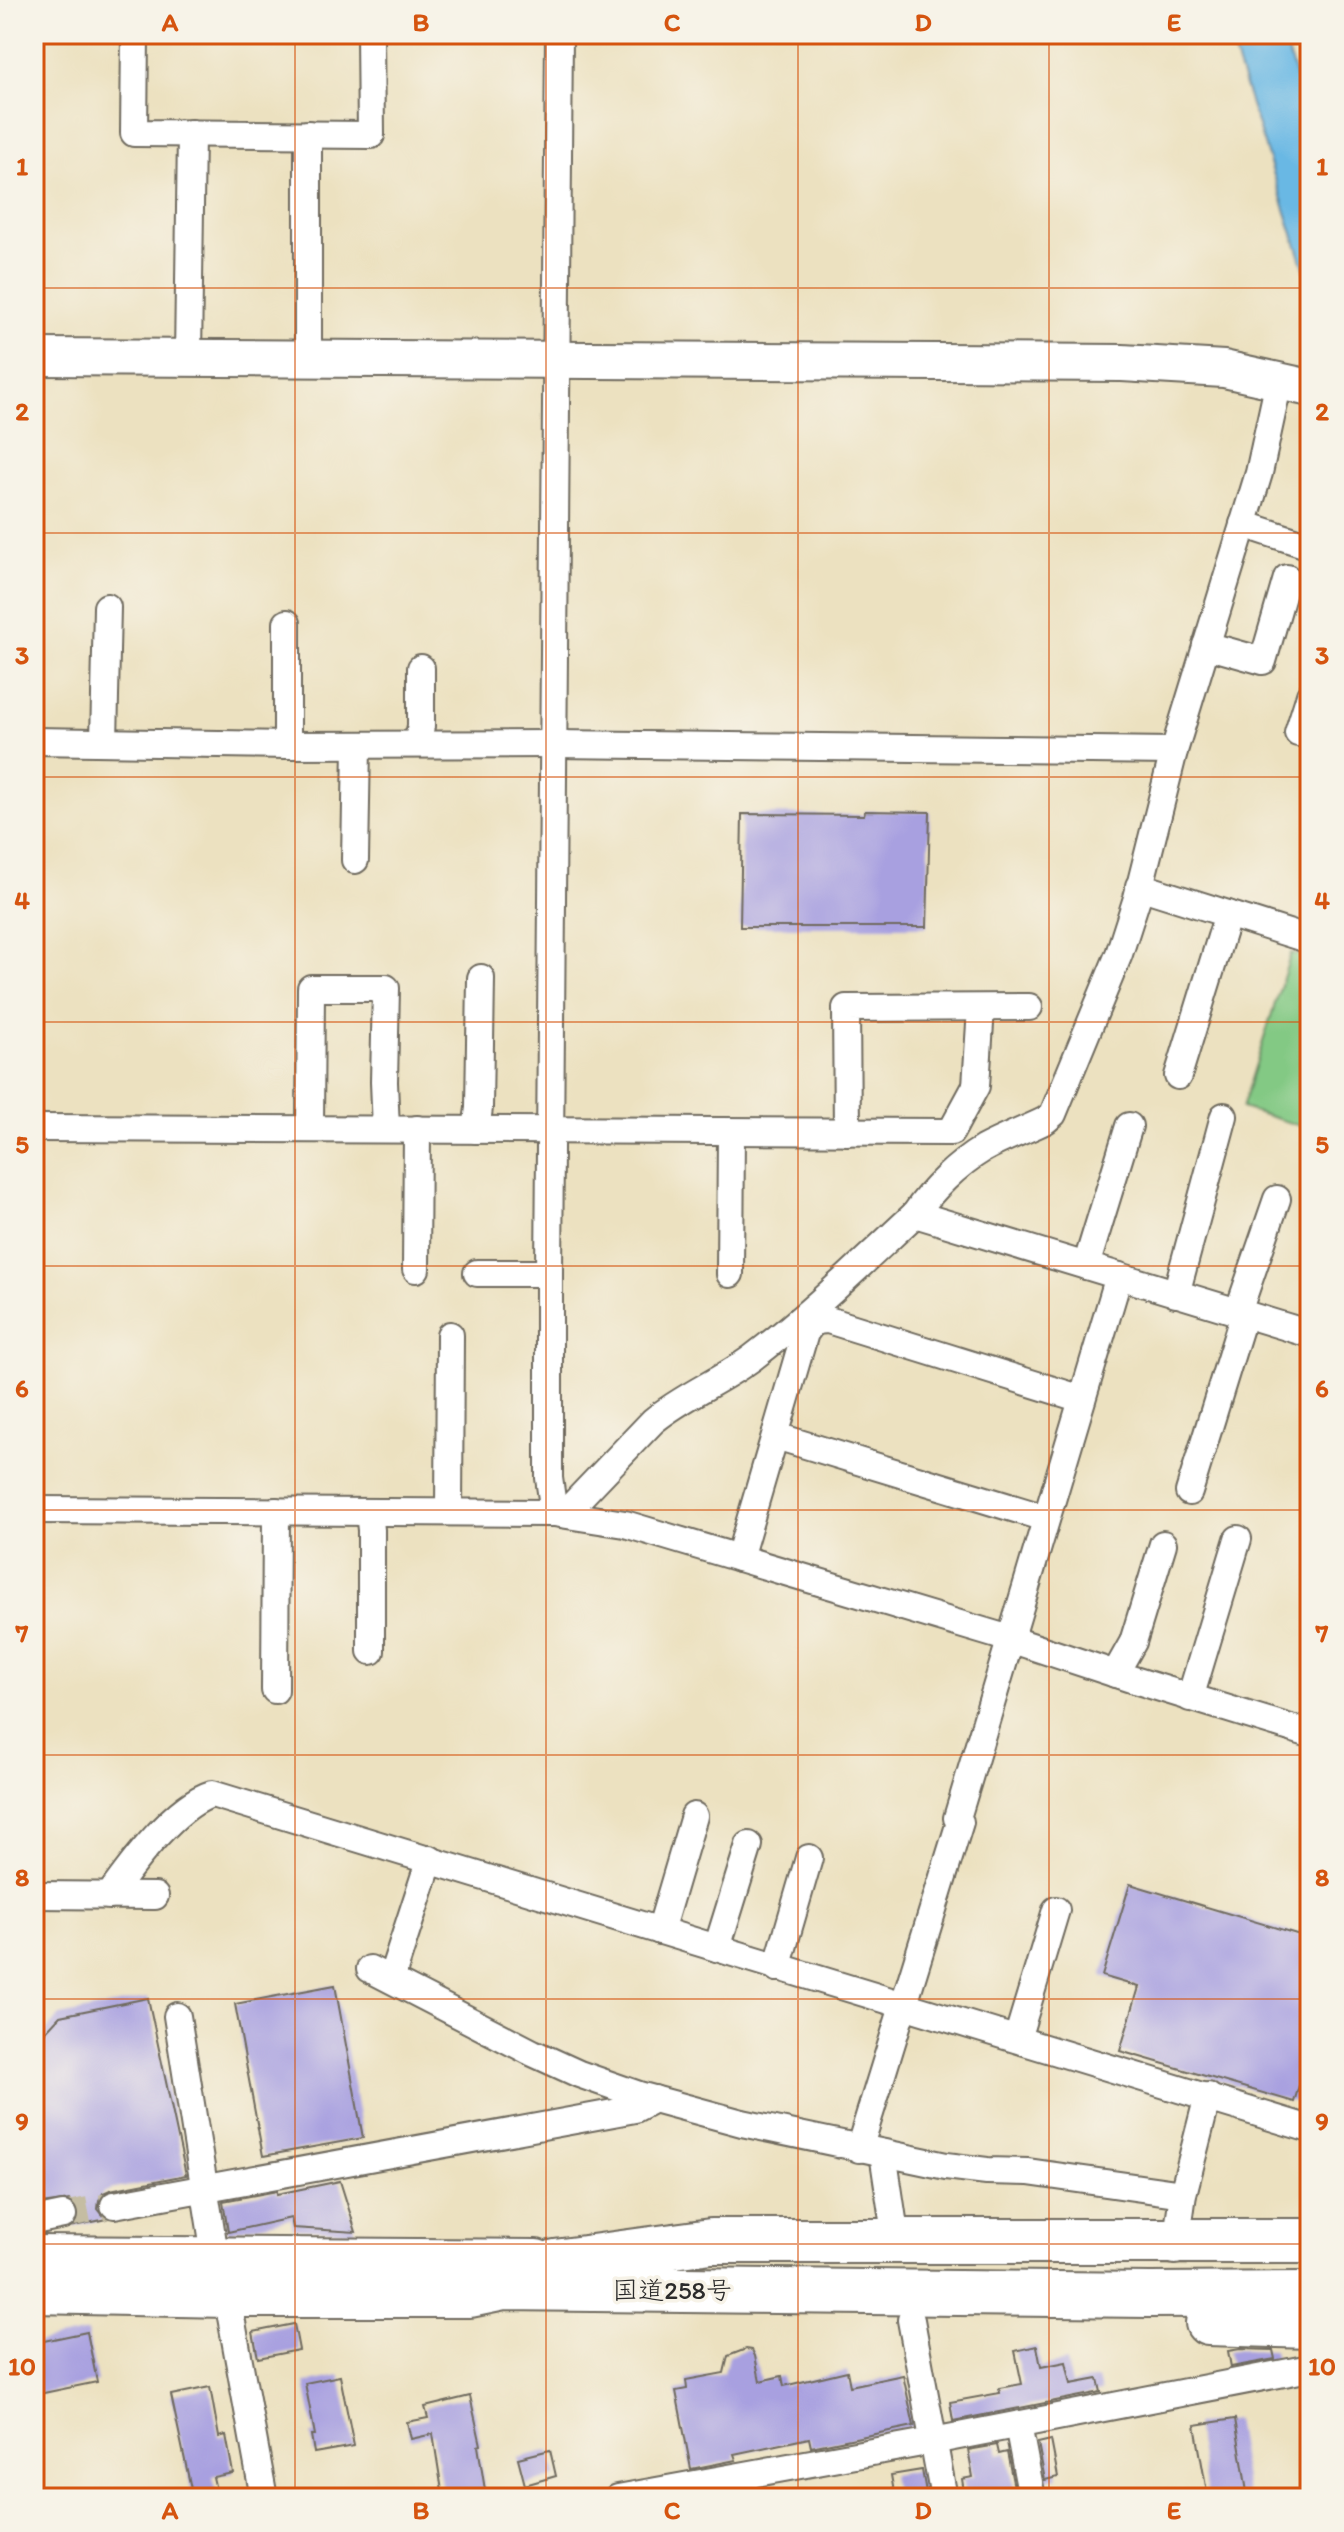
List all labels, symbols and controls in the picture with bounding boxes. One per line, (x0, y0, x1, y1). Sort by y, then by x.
text: A (161, 6, 179, 38)
text: B (413, 6, 430, 38)
text: C (664, 6, 681, 38)
text: D (914, 6, 932, 38)
text: E (1167, 6, 1181, 38)
text: 1 (16, 150, 28, 182)
text: 1 (1316, 150, 1328, 182)
text: 2 (15, 395, 29, 427)
text: 2 (1315, 395, 1329, 427)
text: 3 (15, 639, 29, 671)
text: 3 (1315, 639, 1329, 671)
text: 4 (14, 884, 30, 916)
text: 4 (1314, 884, 1330, 916)
text: 5 (15, 1128, 29, 1160)
text: 5 (1315, 1128, 1329, 1160)
text: 6 (15, 1372, 29, 1404)
text: 6 (1315, 1372, 1329, 1404)
text: 7 (15, 1617, 29, 1649)
text: 7 (1315, 1617, 1329, 1649)
text: 8 (15, 1861, 29, 1893)
text: 8 (1315, 1861, 1329, 1893)
text: 9 (15, 2105, 29, 2137)
text: 9 (1315, 2105, 1329, 2137)
street label: 国道258号 (612, 2274, 732, 2306)
text: 10 (8, 2350, 36, 2382)
text: 10 (1308, 2350, 1336, 2382)
text: A (161, 2494, 179, 2526)
text: B (413, 2494, 430, 2526)
text: C (664, 2494, 681, 2526)
text: D (914, 2494, 932, 2526)
text: E (1167, 2494, 1181, 2526)

